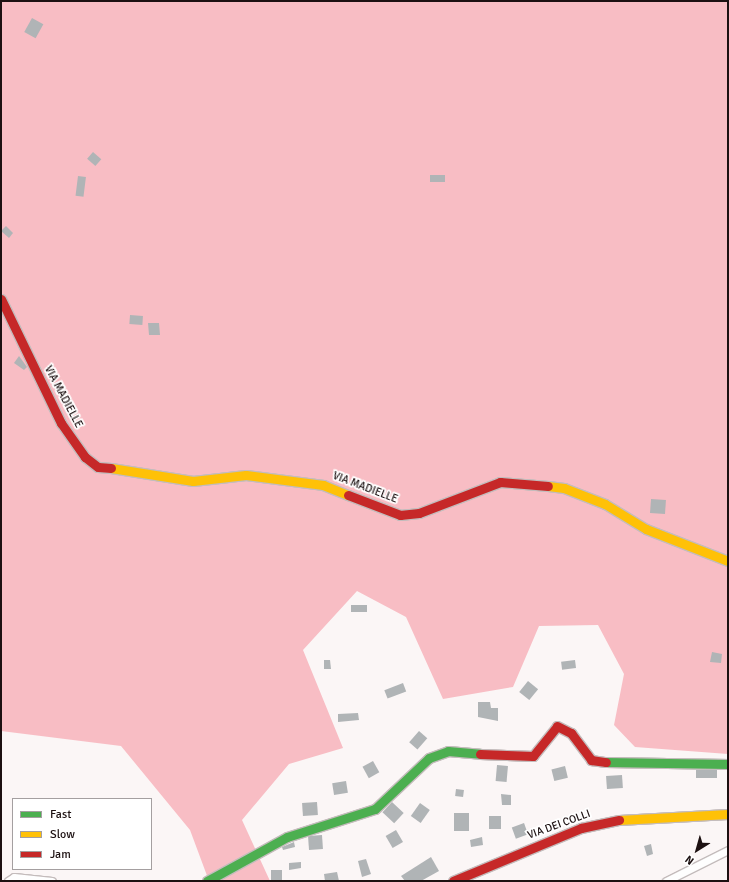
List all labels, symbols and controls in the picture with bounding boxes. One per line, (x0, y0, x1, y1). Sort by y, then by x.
street label: VIA MADIELLE (41, 364, 85, 430)
street label: VIA MADIELLE (331, 470, 399, 506)
legend (12, 798, 152, 870)
text: Fast (50, 807, 71, 822)
street label: VIA DEI COLLI (526, 808, 592, 842)
text: Slow (50, 827, 75, 842)
north arrow (677, 830, 717, 870)
text: Jam (50, 847, 71, 862)
text: N (683, 852, 696, 867)

